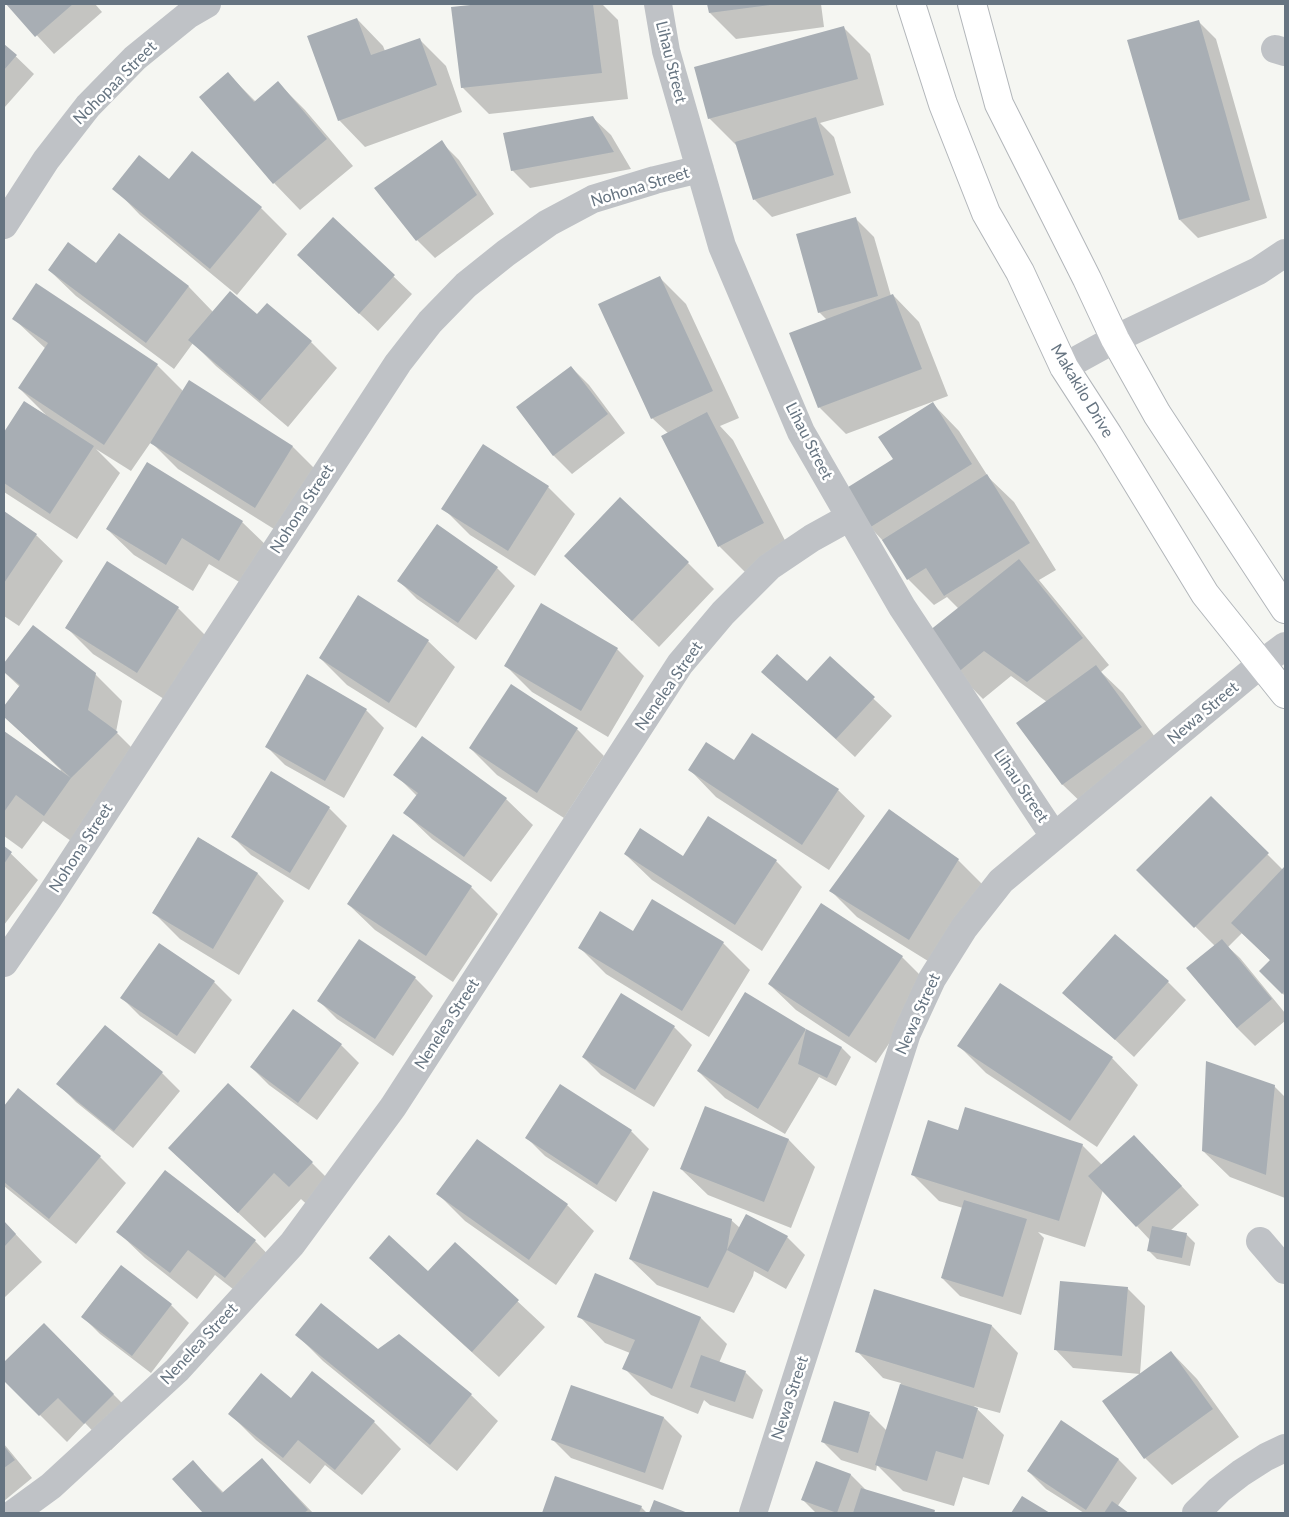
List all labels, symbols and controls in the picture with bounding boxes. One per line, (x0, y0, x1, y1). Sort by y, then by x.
street label: Lihau Street (652, 19, 690, 105)
street label: Nohopaa Street (69, 37, 161, 129)
street label: Nohona Street (588, 163, 692, 211)
street label: Makakilo Drive (1047, 341, 1117, 441)
street label: Lihau Street (781, 399, 837, 483)
street label: Nohona Street (266, 461, 338, 557)
street label: Nenelea Street (631, 638, 707, 734)
street label: Newa Street (1164, 678, 1242, 748)
street label: Lihau Street (990, 746, 1052, 826)
street label: Nohona Street (45, 800, 117, 896)
street label: Newa Street (892, 970, 944, 1058)
street label: Nenelea Street (411, 975, 483, 1073)
street label: Nenelea Street (156, 1299, 242, 1389)
street label: Newa Street (767, 1354, 813, 1442)

